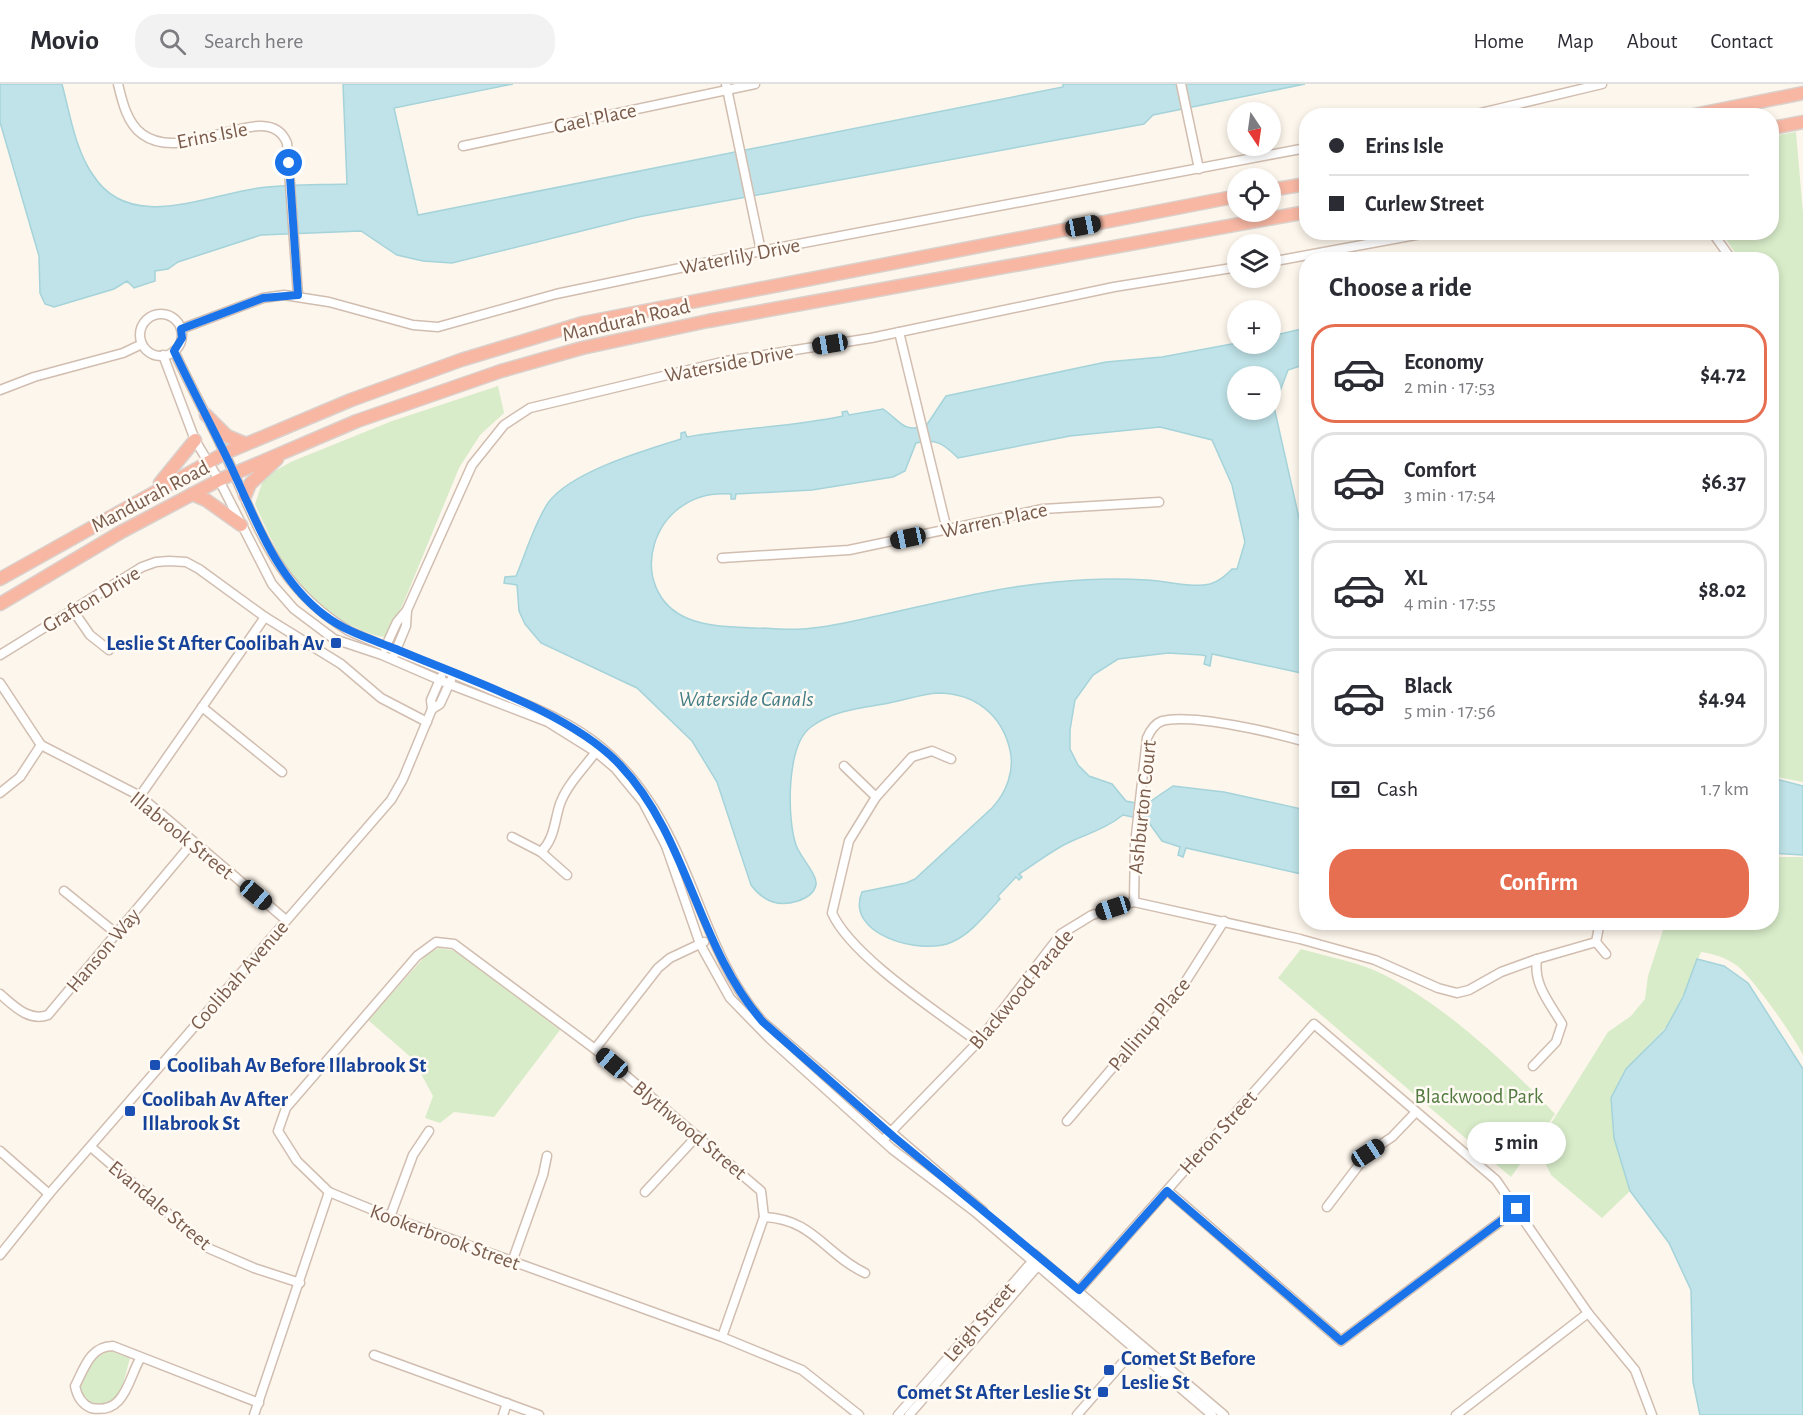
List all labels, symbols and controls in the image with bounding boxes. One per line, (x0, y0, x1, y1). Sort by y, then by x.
search box (135, 14, 555, 68)
icon: search (156, 25, 189, 58)
text: Movio (30, 27, 99, 55)
text: Search here (204, 30, 303, 52)
text: Home (1473, 31, 1524, 52)
text: Map (1557, 31, 1594, 52)
text: About (1627, 31, 1677, 52)
text: Contact (1710, 31, 1773, 52)
street label: Gael Place (552, 99, 638, 137)
north arrow (1227, 102, 1281, 156)
map controls (1227, 102, 1281, 420)
street label: Erins Isle (175, 118, 249, 153)
text: Erins Isle (1365, 135, 1444, 157)
route start (275, 149, 302, 176)
button: locate (1227, 168, 1281, 222)
text: Curlew Street (1365, 193, 1484, 215)
car (1064, 214, 1102, 238)
button: layers (1227, 234, 1281, 288)
street label: Waterlily Drive (678, 235, 802, 278)
text: Choose a ride (1329, 274, 1472, 301)
street label: Mandurah Road (560, 296, 692, 345)
button: + (1227, 300, 1281, 354)
car (811, 332, 849, 356)
street label: Waterside Drive (663, 341, 795, 386)
icon: car (1332, 347, 1386, 401)
text: Economy (1404, 351, 1484, 373)
text: $4.72 (1700, 363, 1746, 385)
button: − (1227, 366, 1281, 420)
text: 2 min · 17:53 (1404, 377, 1495, 397)
icon: car (1332, 455, 1386, 509)
street label: Mandurah Road (88, 456, 213, 536)
text: Comfort (1404, 459, 1476, 481)
text: $6.37 (1701, 471, 1746, 493)
text: 3 min · 17:54 (1404, 485, 1496, 505)
street label: Warren Place (939, 499, 1049, 542)
car (889, 525, 927, 551)
street label: Grafton Drive (39, 562, 143, 637)
icon: car (1332, 563, 1386, 617)
text: XL (1404, 567, 1427, 589)
text: $8.02 (1698, 579, 1746, 601)
text: 4 min · 17:55 (1404, 593, 1496, 613)
place label: Leslie St After Coolibah Av (106, 633, 325, 654)
marker: Leslie St After Coolibah Av (329, 636, 343, 650)
icon: car (1332, 671, 1386, 725)
text: Black (1404, 675, 1452, 697)
text: $4.94 (1698, 687, 1746, 709)
water label: Waterside Canals (678, 688, 814, 710)
text: 5 min · 17:56 (1404, 701, 1496, 721)
street label: Ashburton Court (1125, 739, 1160, 875)
icon: cash (1329, 773, 1362, 806)
text: Cash (1377, 778, 1418, 800)
text: 1.7 km (1701, 779, 1749, 799)
street label: Illabrook Street (126, 788, 238, 883)
button: Confirm (1329, 849, 1749, 918)
car (236, 877, 276, 913)
car (1093, 894, 1133, 922)
street label: Hanson Way (62, 904, 144, 996)
street label: Coolibah Avenue (186, 917, 292, 1034)
street label: Blackwood Parade (965, 925, 1077, 1053)
street label: Pallinup Place (1104, 974, 1194, 1075)
car (592, 1045, 632, 1081)
place label: Coolibah Av Before Illabrook St (167, 1055, 426, 1076)
marker: Coolibah Av Before Illabrook St (148, 1058, 162, 1072)
street label: Blythwood Street (629, 1077, 751, 1184)
street label: Heron Street (1176, 1086, 1261, 1178)
park label: Blackwood Park (1415, 1086, 1544, 1107)
place label: Coolibah Av After Illabrook St (142, 1089, 289, 1134)
marker: Coolibah Av After Illabrook St (123, 1104, 137, 1118)
callout: 5 min (1468, 1122, 1567, 1164)
text: 5 min (1495, 1133, 1538, 1153)
car (1348, 1136, 1388, 1170)
street label: Evandale Street (104, 1157, 215, 1254)
route end (1503, 1195, 1530, 1222)
street label: Kookerbrook Street (367, 1201, 523, 1274)
street label: Leigh Street (940, 1279, 1019, 1366)
place label: Comet St Before Leslie St (1121, 1348, 1256, 1393)
marker: Comet St Before Leslie St (1102, 1363, 1116, 1377)
place label: Comet St After Leslie St (897, 1382, 1091, 1403)
marker: Comet St After Leslie St (1096, 1385, 1110, 1399)

